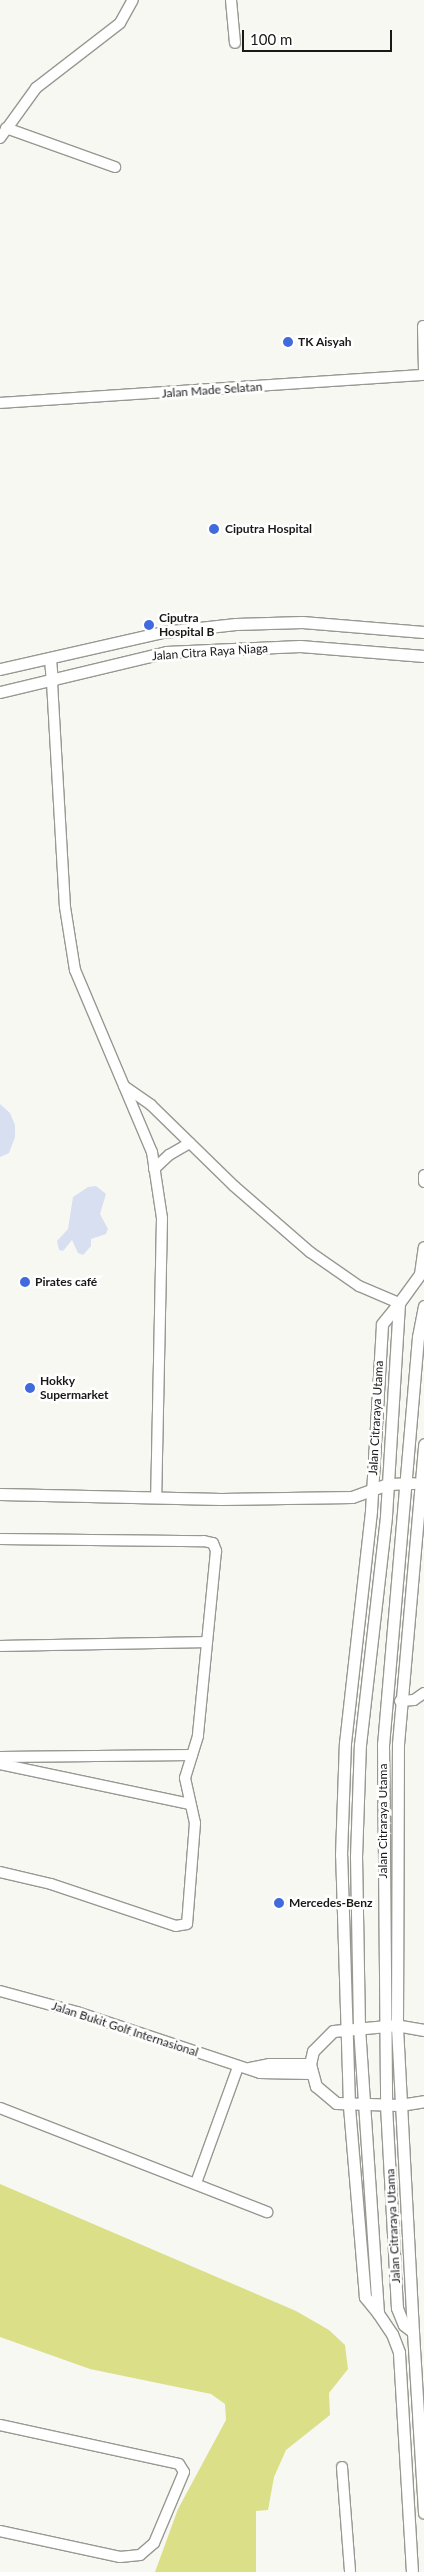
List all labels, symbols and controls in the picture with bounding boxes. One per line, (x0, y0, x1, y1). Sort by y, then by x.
scale bar (244, 20, 394, 52)
text: 100 m (250, 30, 292, 48)
place label: TK Aisyah (298, 335, 352, 349)
marker: TK Aisyah (282, 336, 294, 348)
street label: Jalan Made Selatan (161, 379, 263, 401)
marker: Ciputra Hospital (207, 522, 221, 536)
place label: Ciputra Hospital (225, 522, 312, 536)
place label: Ciputra Hospital B (159, 611, 214, 639)
marker: Ciputra Hospital B (143, 619, 155, 631)
street label: Jalan Citra Raya Niaga (151, 641, 269, 663)
place label: Pirates café (35, 1275, 97, 1289)
marker: Pirates café (19, 1276, 31, 1288)
street label: Jalan Citraraya Utama (366, 1360, 386, 1476)
place label: Hokky Supermarket (40, 1374, 108, 1402)
marker: Hokky Supermarket (24, 1382, 36, 1394)
street label: Jalan Citraraya Utama (376, 1764, 390, 1878)
place label: Mercedes-Benz (289, 1896, 372, 1910)
marker: Mercedes-Benz (273, 1897, 285, 1909)
street label: Jalan Bukit Golf Internasional (50, 1998, 200, 2060)
street label: Jalan Citraraya Utama (383, 2168, 403, 2284)

